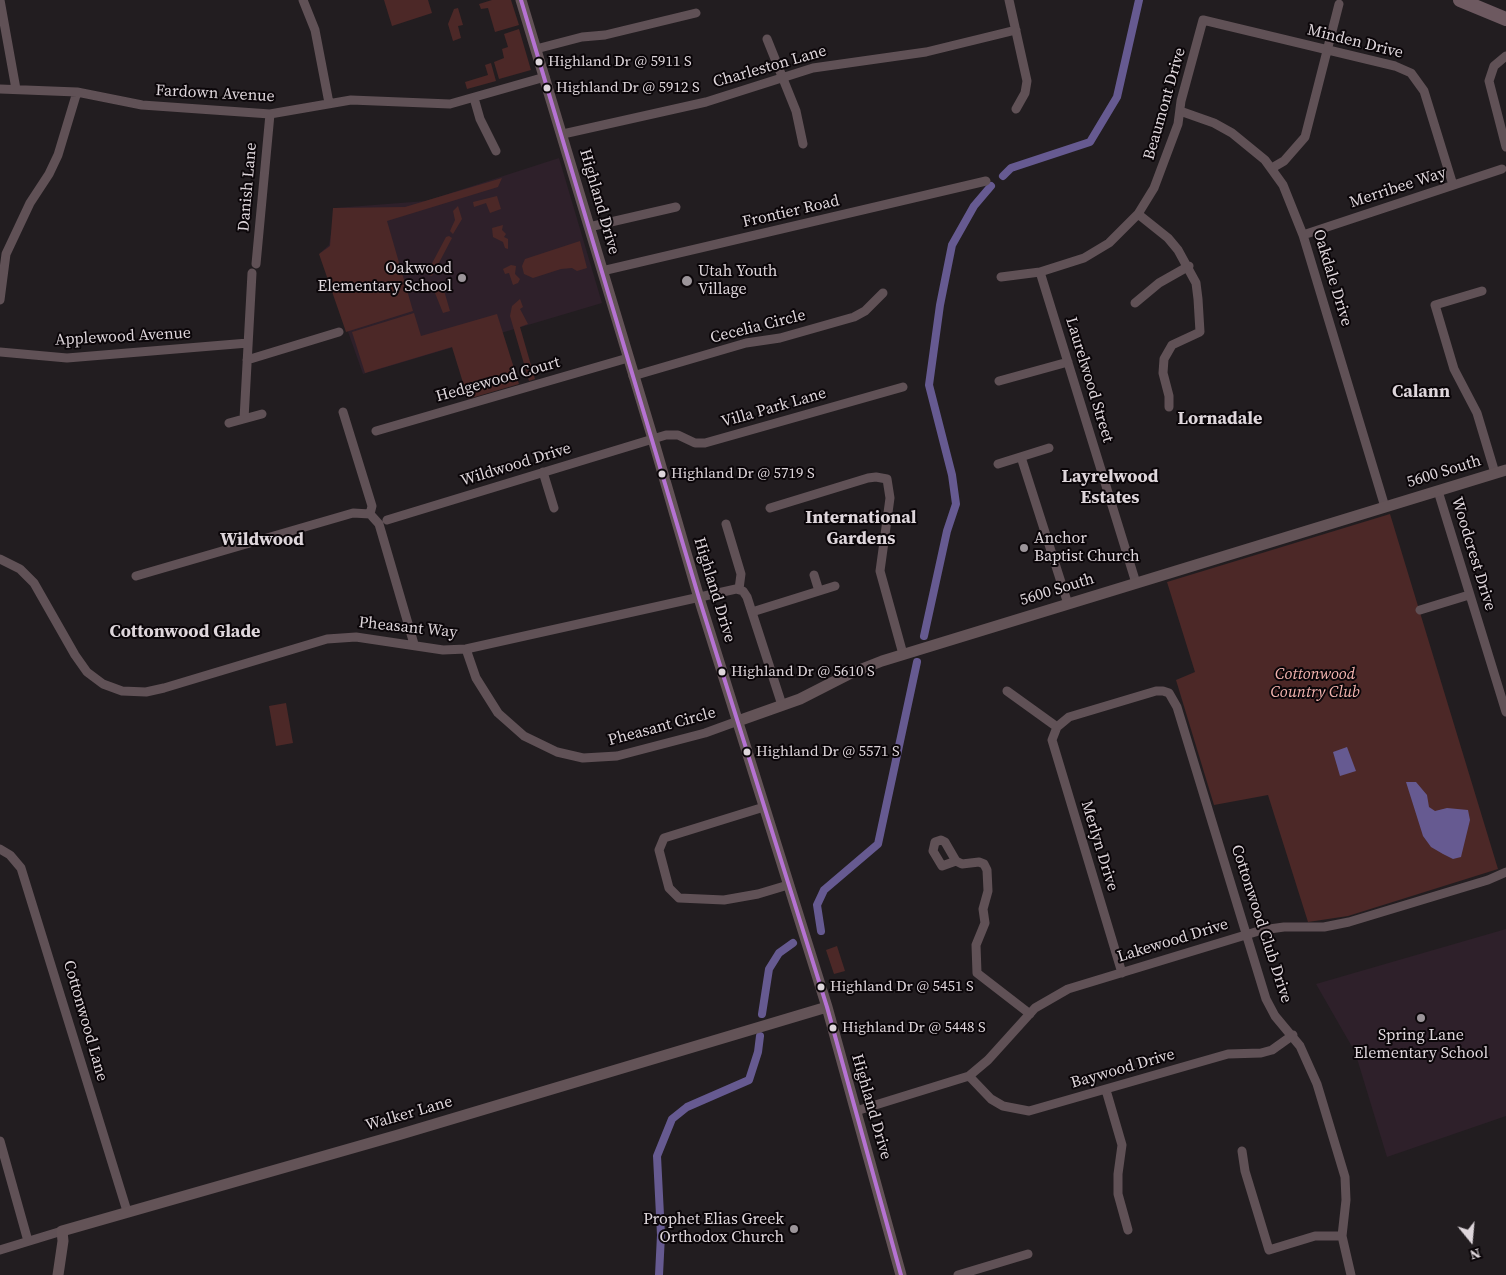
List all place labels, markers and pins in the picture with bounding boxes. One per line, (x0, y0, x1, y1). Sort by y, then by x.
place label: Highland Dr @ 5911 S (548, 53, 692, 71)
marker: Highland Dr @ 5911 S (534, 57, 544, 67)
place label: Highland Dr @ 5912 S (556, 79, 700, 97)
marker: Highland Dr @ 5912 S (542, 83, 552, 93)
place label: Oakwood Elementary School (318, 259, 452, 297)
place label: Utah Youth Village (698, 262, 777, 300)
marker: Oakwood Elementary School (456, 272, 468, 284)
marker: Utah Youth Village (680, 274, 694, 288)
place label: Highland Dr @ 5719 S (671, 465, 815, 483)
marker: Highland Dr @ 5719 S (657, 469, 667, 479)
place label: Anchor Baptist Church (1034, 529, 1140, 567)
marker: Anchor Baptist Church (1018, 542, 1030, 554)
place label: Highland Dr @ 5610 S (731, 663, 875, 681)
marker: Highland Dr @ 5610 S (717, 667, 727, 677)
place label: Highland Dr @ 5571 S (756, 743, 900, 761)
marker: Highland Dr @ 5571 S (742, 747, 752, 757)
place label: Highland Dr @ 5451 S (830, 978, 974, 996)
marker: Highland Dr @ 5451 S (816, 982, 826, 992)
marker: Spring Lane Elementary School (1415, 1012, 1427, 1024)
place label: Highland Dr @ 5448 S (842, 1019, 986, 1037)
marker: Highland Dr @ 5448 S (828, 1023, 838, 1033)
place label: Spring Lane Elementary School (1354, 1026, 1488, 1064)
place label: Prophet Elias Greek Orthodox Church (643, 1210, 784, 1248)
marker: Prophet Elias Greek Orthodox Church (788, 1223, 800, 1235)

